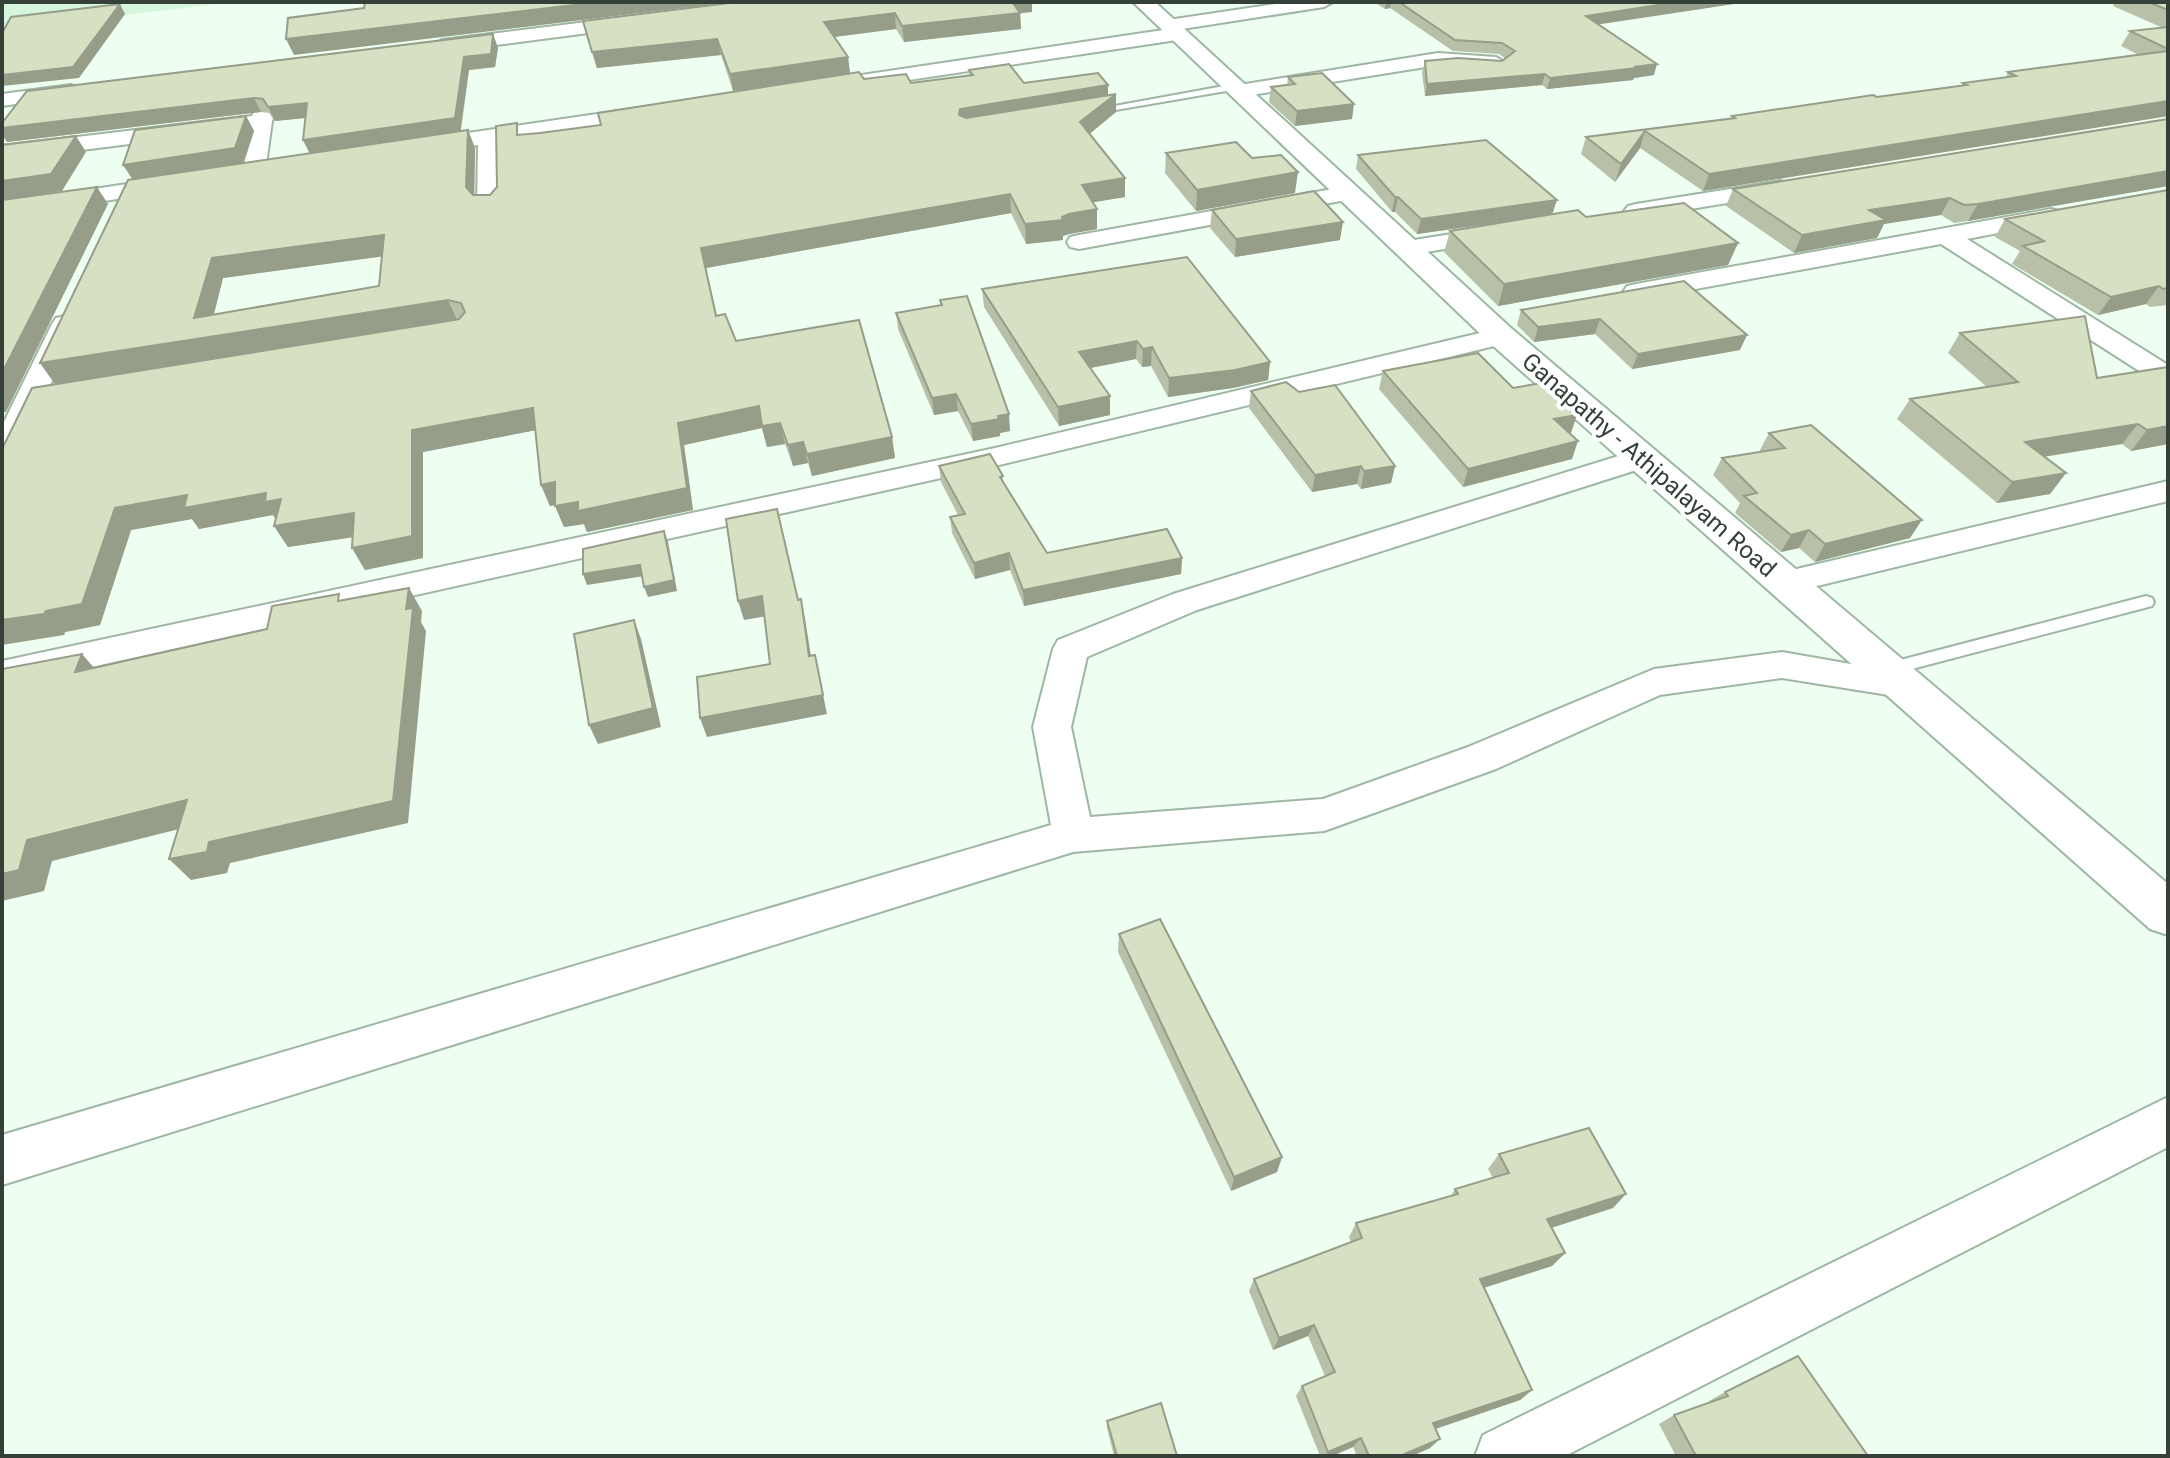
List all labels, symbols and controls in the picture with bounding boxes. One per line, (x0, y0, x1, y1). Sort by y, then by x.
street label: Ganapathy - Athipalayam Road (1516, 347, 1782, 583)

